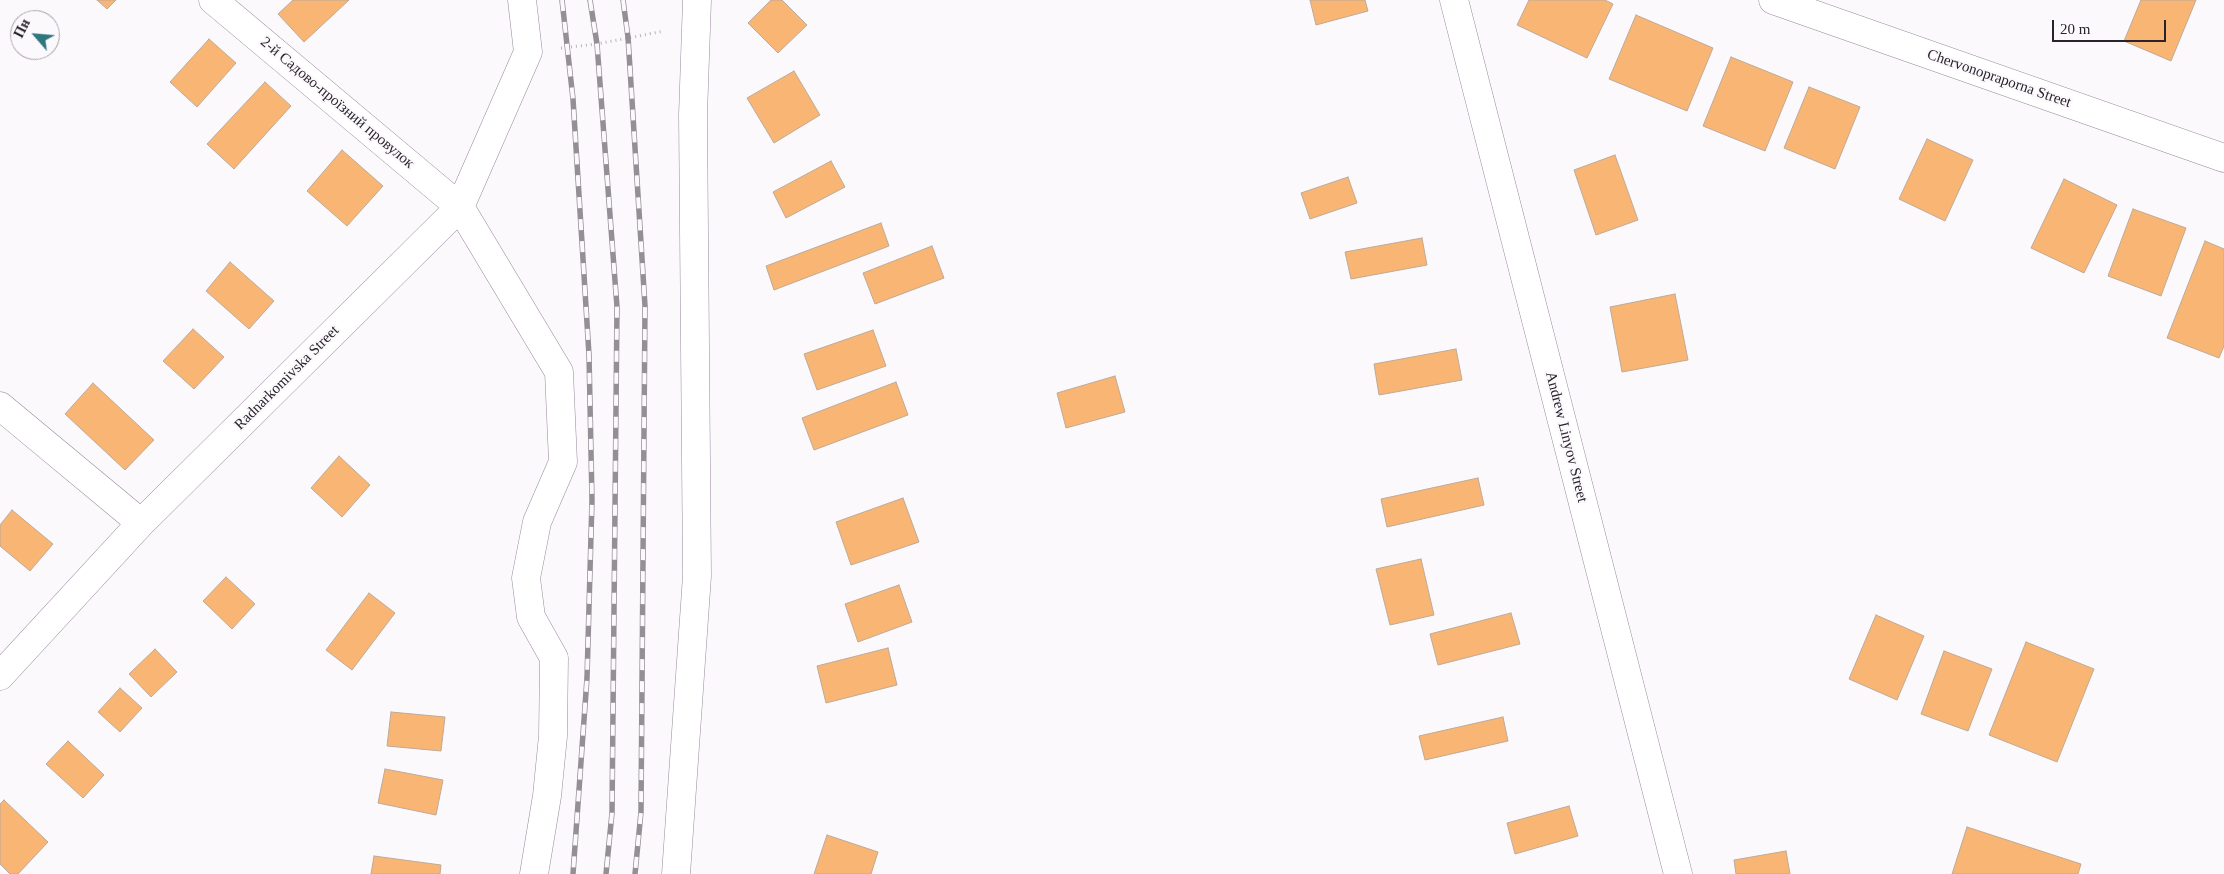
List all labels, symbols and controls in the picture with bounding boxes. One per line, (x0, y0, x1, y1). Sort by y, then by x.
north arrow (10, 10, 60, 60)
scale bar (2054, 10, 2168, 42)
text: Пн (11, 17, 33, 40)
text: 20 m (2060, 21, 2090, 37)
street label: 2-й Садово-проїзний провулок (256, 33, 418, 173)
street label: Chervonopraporna Street (1925, 46, 2073, 112)
street label: Radnarkomivska Street (231, 322, 343, 434)
street label: Andrew Linyov Street (1541, 370, 1591, 504)

